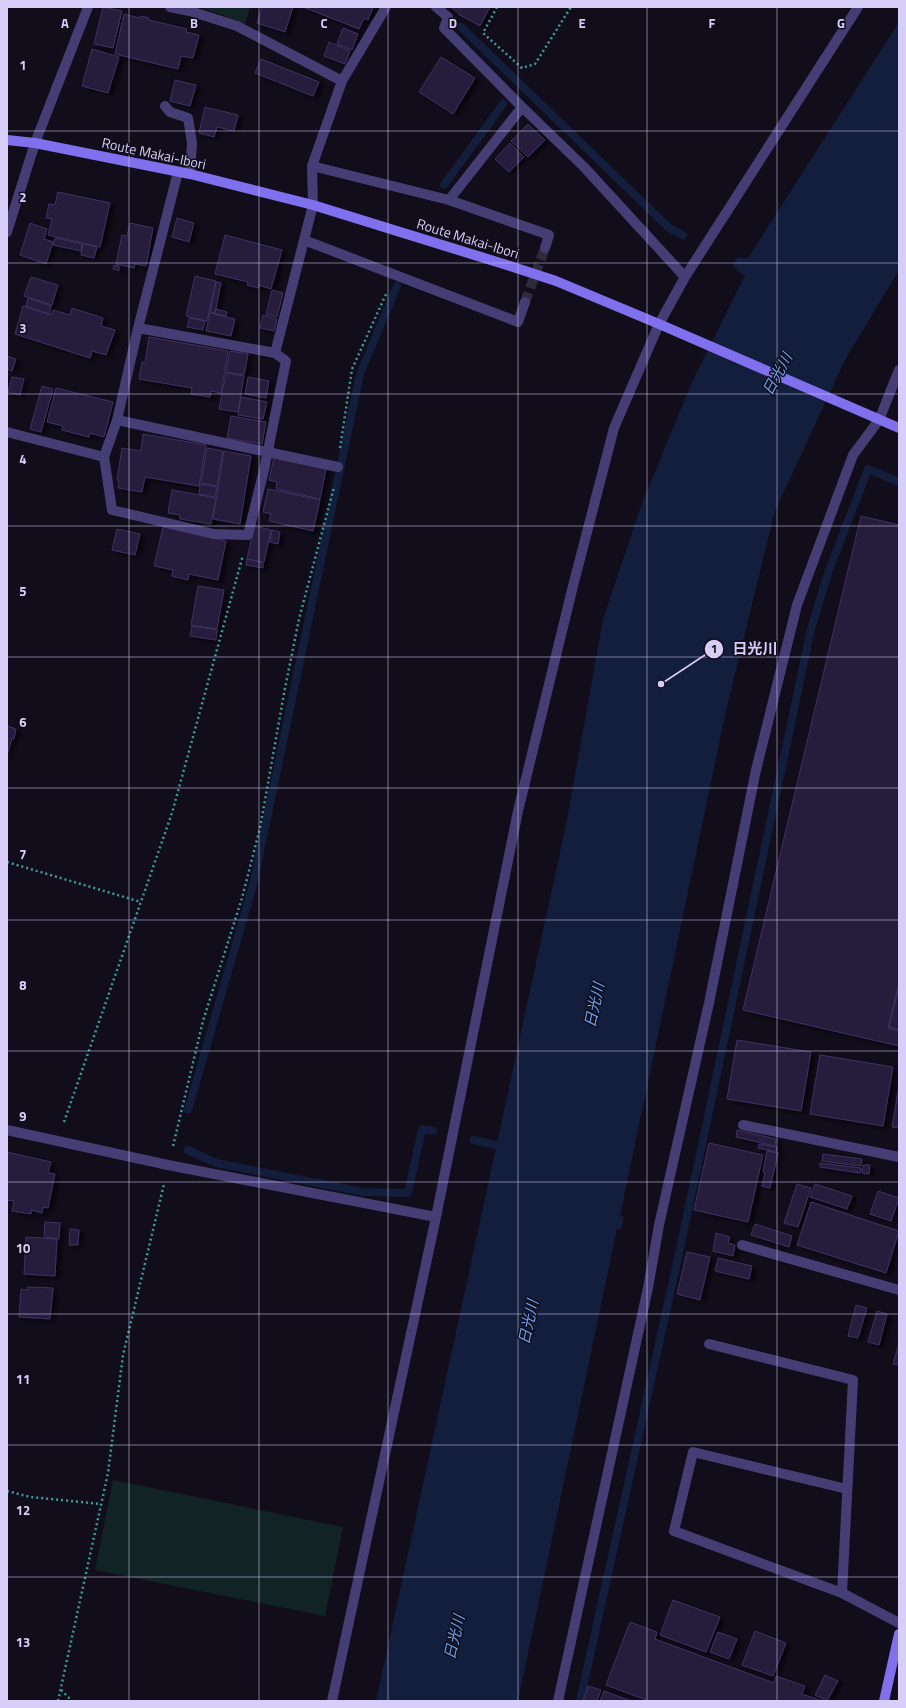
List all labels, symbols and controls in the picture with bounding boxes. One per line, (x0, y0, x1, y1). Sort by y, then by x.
text: A (61, 13, 69, 33)
text: B (190, 13, 198, 33)
text: C (320, 13, 328, 33)
text: D (449, 13, 457, 33)
text: E (578, 13, 586, 33)
text: F (709, 13, 716, 33)
text: G (837, 13, 845, 33)
text: 1 (19, 55, 27, 75)
street label: Route Makai-Ibori (100, 132, 208, 174)
text: 2 (19, 187, 27, 207)
street label: Route Makai-Ibori (414, 212, 522, 264)
text: 3 (19, 318, 27, 338)
water label: 日光川 (756, 347, 799, 399)
text: 4 (19, 449, 27, 469)
text: 5 (19, 581, 27, 601)
callout: 日光川 (704, 635, 785, 662)
text: 日光川 (732, 637, 778, 660)
text: 1 (711, 639, 717, 658)
text: 6 (19, 712, 27, 732)
text: 7 (19, 844, 27, 864)
text: 8 (19, 975, 27, 995)
water label: 日光川 (578, 979, 610, 1029)
text: 9 (19, 1106, 27, 1126)
text: 10 (16, 1238, 30, 1258)
water label: 日光川 (512, 1296, 544, 1346)
text: 11 (16, 1369, 30, 1389)
text: 12 (16, 1500, 30, 1520)
water label: 日光川 (438, 1611, 471, 1662)
text: 13 (16, 1632, 30, 1652)

